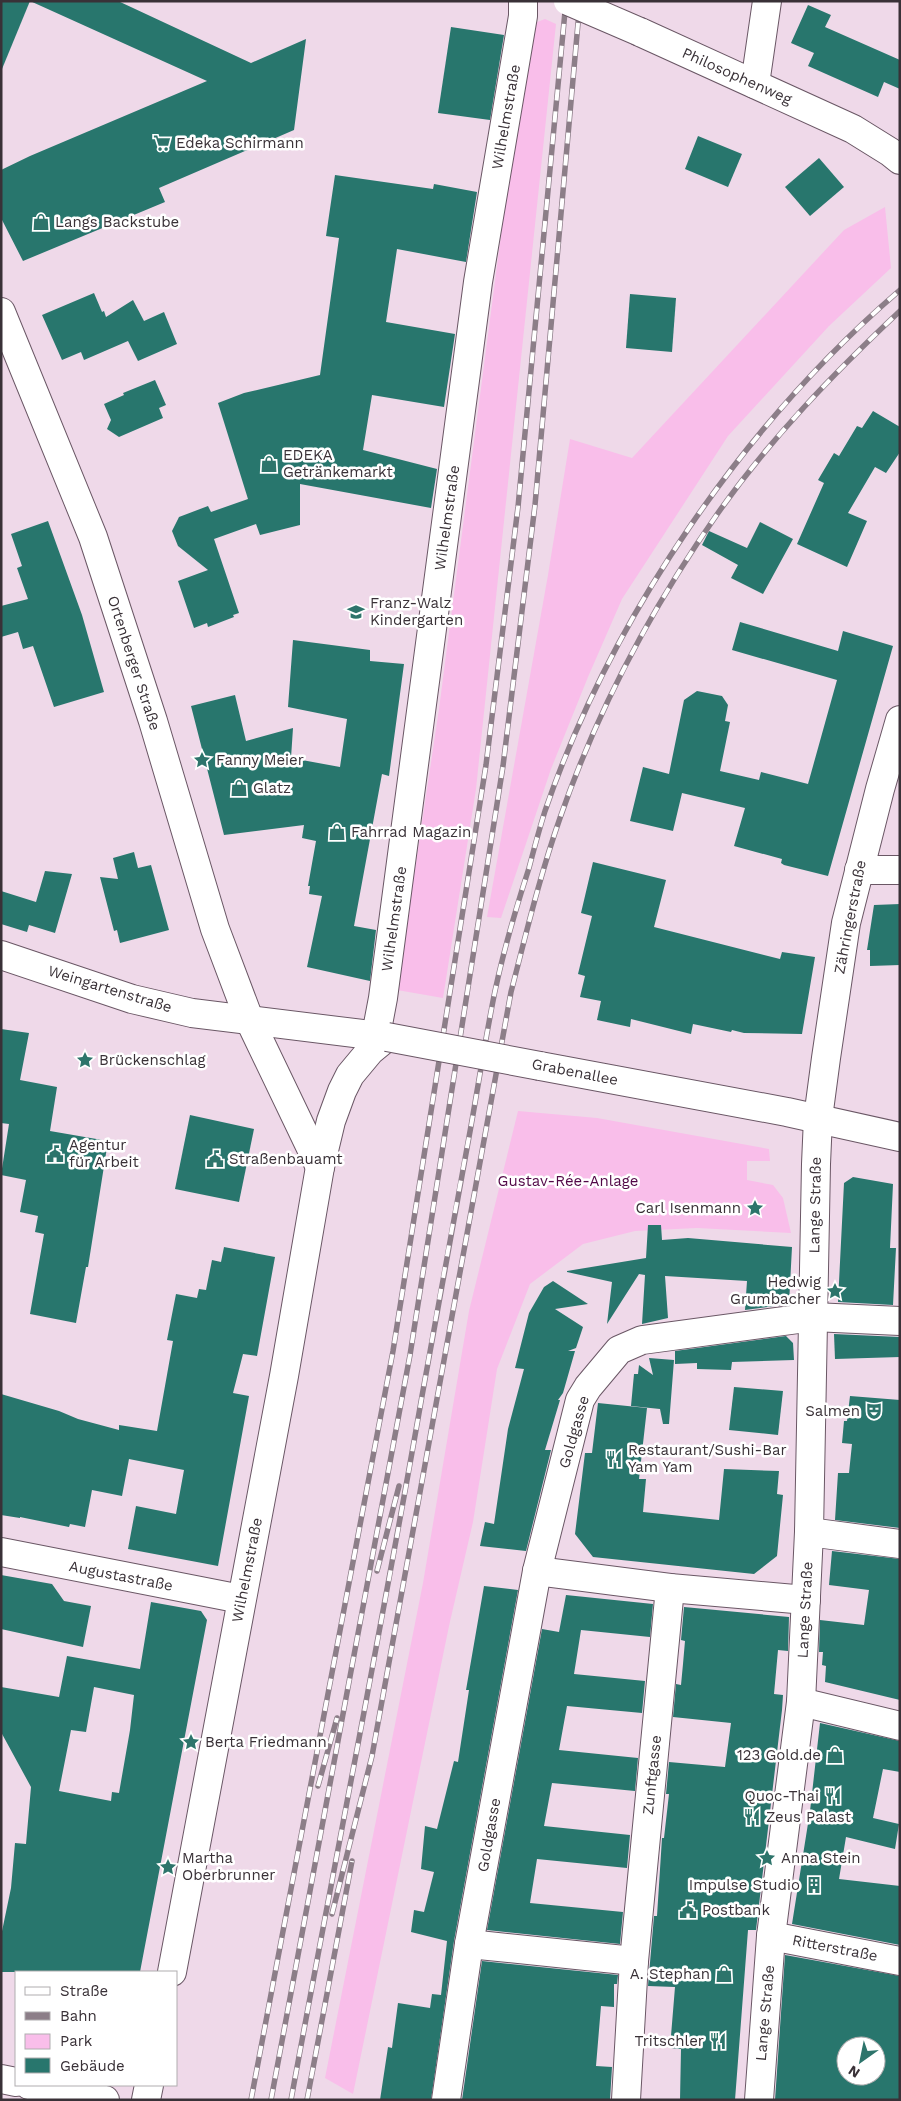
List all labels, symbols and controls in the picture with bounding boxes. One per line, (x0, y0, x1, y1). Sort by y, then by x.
street label: Philosophenweg (679, 44, 795, 108)
street label: Wilhelmstraße (488, 63, 524, 171)
supermarket icon: Edeka Schirmann (152, 133, 172, 153)
place label: Edeka Schirmann (176, 134, 304, 152)
shop icon: Langs Backstube (31, 212, 51, 232)
place label: Langs Backstube (55, 213, 179, 231)
place label: EDEKA Getränkemarkt (283, 446, 394, 481)
shop icon: EDEKA Getränkemarkt (259, 454, 279, 474)
street label: Wilhelmstraße (431, 464, 463, 572)
street label: Ortenberger Straße (104, 593, 164, 733)
place label: Franz-Walz Kindergarten (370, 594, 463, 629)
school or university icon: Franz-Walz Kindergarten (346, 602, 366, 622)
place icon: Fanny Meier (192, 750, 212, 770)
place label: Fanny Meier (216, 751, 304, 769)
shop icon: Glatz (229, 778, 249, 798)
place label: Glatz (253, 779, 291, 797)
shop icon: Fahrrad Magazin (327, 822, 347, 842)
place label: Fahrrad Magazin (351, 823, 471, 841)
street label: Zähringerstraße (830, 859, 870, 975)
street label: Wilhelmstraße (378, 865, 410, 973)
street label: Weingartenstraße (46, 962, 174, 1016)
place icon: Brückenschlag (75, 1050, 95, 1070)
place label: Brückenschlag (99, 1051, 205, 1069)
street label: Grabenallee (530, 1055, 620, 1089)
place label: Agentur für Arbeit (69, 1136, 140, 1171)
public building icon: Agentur für Arbeit (45, 1144, 65, 1164)
public building icon: Straßenbauamt (205, 1149, 225, 1169)
place label: Straßenbauamt (229, 1150, 343, 1168)
street label: Lange Straße (805, 1156, 825, 1254)
park label: Gustav-Rée-Anlage (498, 1172, 638, 1190)
place icon: Carl Isenmann (745, 1198, 765, 1218)
place label: Carl Isenmann (635, 1199, 741, 1217)
place label: Hedwig Grumbacher (730, 1273, 821, 1308)
place icon: Hedwig Grumbacher (825, 1281, 845, 1301)
street label: Goldgasse (555, 1394, 593, 1470)
theatre icon: Salmen (864, 1401, 884, 1421)
place label: Salmen (805, 1402, 860, 1420)
place label: Restaurant/Sushi-Bar Yam Yam (628, 1441, 787, 1476)
restaurant icon: Restaurant/Sushi-Bar Yam Yam (604, 1449, 624, 1469)
street label: Wilhelmstraße (228, 1516, 266, 1624)
street label: Augustastraße (68, 1557, 174, 1595)
street label: Lange Straße (793, 1561, 817, 1659)
place icon: Berta Friedmann (181, 1732, 201, 1752)
place label: Berta Friedmann (205, 1733, 327, 1751)
street label: Zunftgasse (639, 1734, 665, 1816)
shop icon: 123 Gold.de (825, 1745, 845, 1765)
place label: 123 Gold.de (737, 1746, 821, 1764)
restaurant icon: Quoc-Thai (823, 1786, 843, 1806)
place label: Quoc-Thai (745, 1787, 819, 1805)
street label: Goldgasse (474, 1797, 504, 1873)
restaurant icon: Zeus Palast (742, 1807, 762, 1827)
place label: Zeus Palast (766, 1808, 852, 1826)
place icon: Anna Stein (757, 1848, 777, 1868)
place label: Martha Oberbrunner (182, 1849, 275, 1884)
place label: Anna Stein (781, 1849, 861, 1867)
place icon: Martha Oberbrunner (158, 1857, 178, 1877)
building icon: Impulse Studio (804, 1875, 824, 1895)
place label: Impulse Studio (689, 1876, 800, 1894)
public building icon: Postbank (678, 1900, 698, 1920)
place label: Postbank (702, 1901, 770, 1919)
street label: Ritterstraße (791, 1931, 879, 1965)
shop icon: A. Stephan (714, 1964, 734, 1984)
street label: Lange Straße (752, 1964, 778, 2062)
place label: A. Stephan (630, 1965, 710, 1983)
legend (15, 1971, 178, 2086)
text: Straße (60, 1982, 108, 2000)
text: Bahn (60, 2007, 97, 2025)
restaurant icon: Tritschler (708, 2031, 728, 2051)
text: Park (60, 2032, 93, 2050)
place label: Tritschler (635, 2032, 704, 2050)
north arrow (836, 2036, 886, 2086)
text: Gebäude (60, 2057, 125, 2075)
text: N (845, 2062, 863, 2081)

